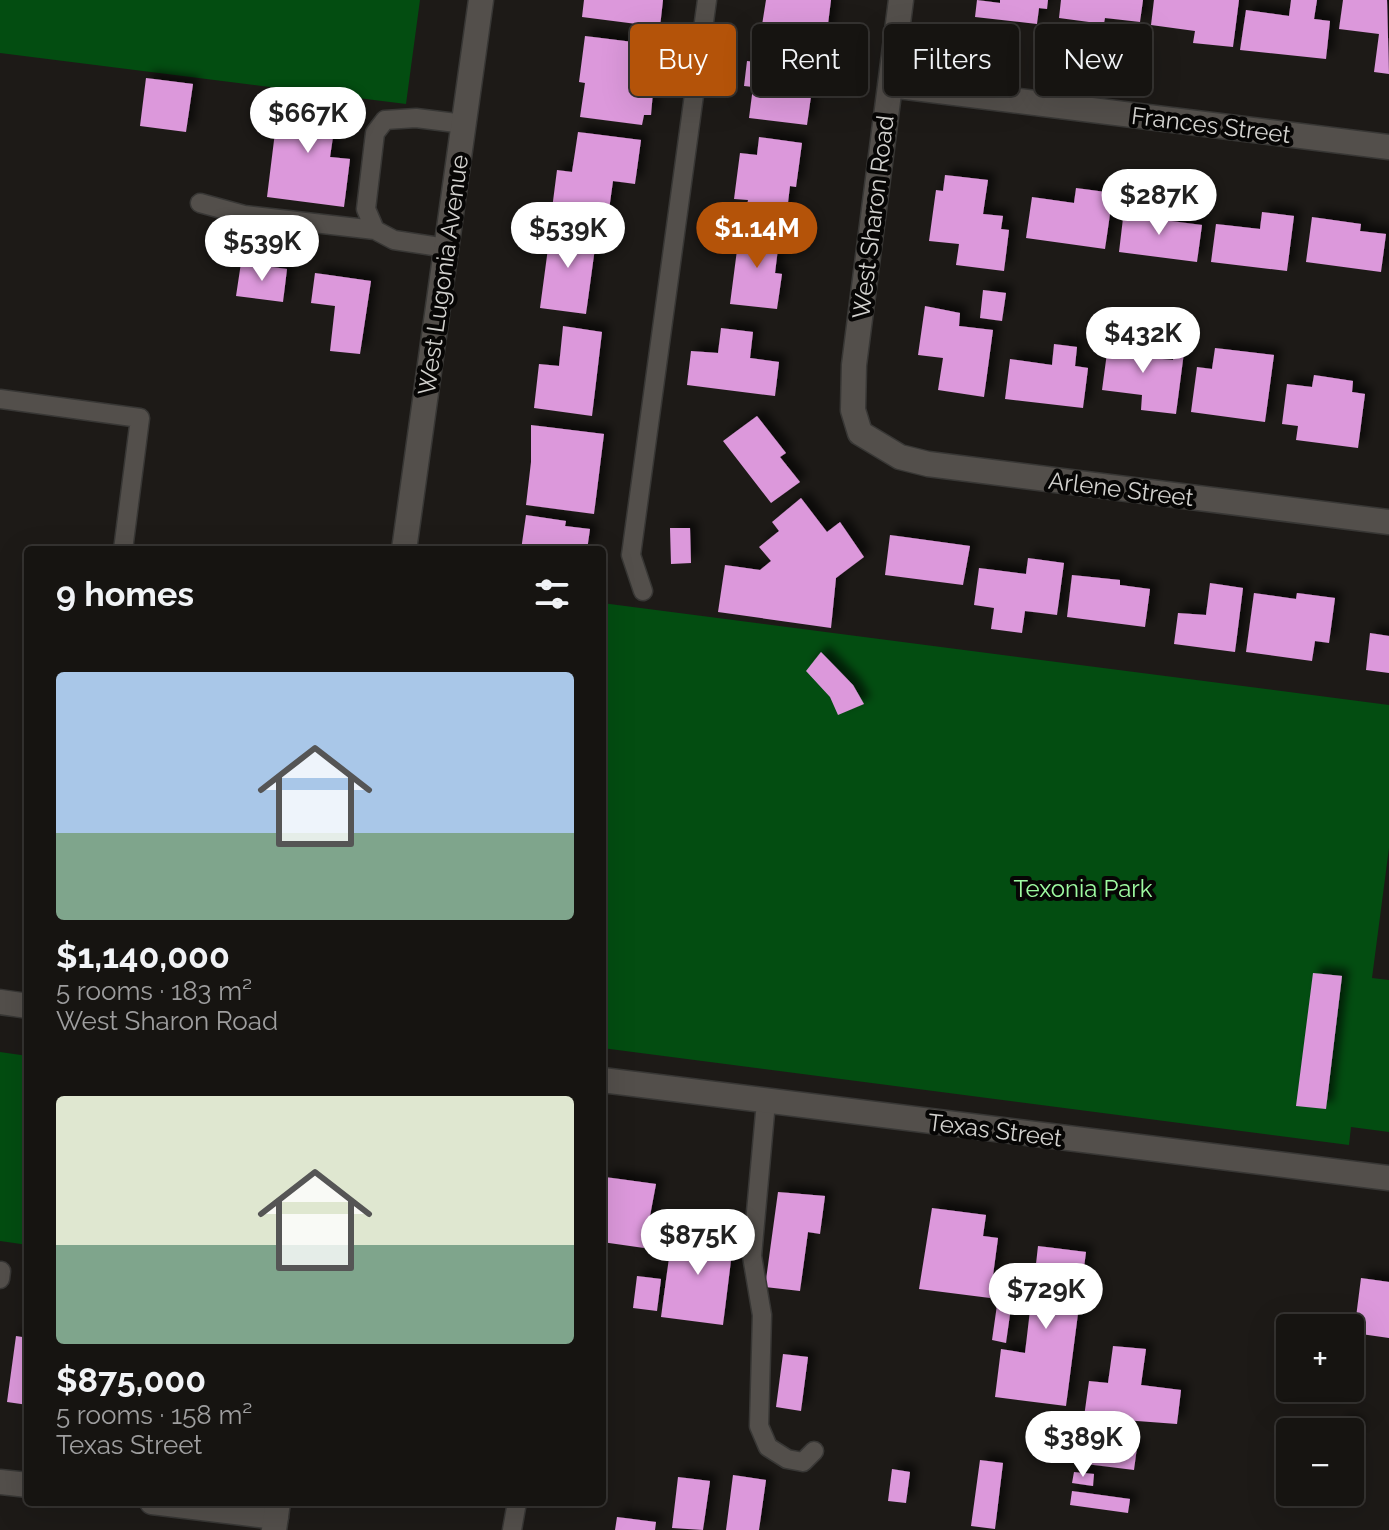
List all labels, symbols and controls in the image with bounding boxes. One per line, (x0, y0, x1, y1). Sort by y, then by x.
chip: Buy (630, 24, 736, 96)
chip: Rent (752, 24, 868, 96)
chip: Filters (884, 24, 1019, 96)
chip: New (1035, 24, 1152, 96)
pin: $667K (252, 87, 364, 155)
text: $667K (268, 98, 348, 128)
street label: Frances Street (1130, 101, 1292, 149)
street label: West Sharon Road (846, 114, 900, 320)
street label: West Lugonia Avenue (412, 153, 474, 397)
pin: $287K (1103, 169, 1215, 237)
text: $287K (1120, 180, 1198, 210)
pin: $539K (512, 202, 624, 270)
pin: $1.14M (692, 202, 822, 270)
text: $539K (529, 213, 607, 243)
text: $1.14M (714, 213, 800, 243)
pin: $539K (206, 215, 318, 283)
text: $539K (223, 226, 301, 256)
pin: $432K (1087, 307, 1199, 375)
text: $432K (1104, 318, 1182, 348)
street label: Arlene Street (1047, 466, 1195, 512)
icon: filters (530, 572, 574, 616)
text: 9 homes (56, 574, 194, 614)
icon: home (243, 724, 387, 868)
park label: Texonia Park (1014, 874, 1153, 903)
text: $1,140,000 (56, 936, 230, 976)
text: 5 rooms · 183 m² (56, 976, 252, 1006)
text: West Sharon Road (56, 1006, 278, 1036)
street label: Texas Street (926, 1107, 1064, 1153)
icon: home (243, 1148, 387, 1292)
pin: $875K (642, 1209, 754, 1277)
text: $875K (659, 1220, 737, 1250)
pin: $729K (990, 1263, 1102, 1331)
text: $729K (1007, 1274, 1085, 1304)
map controls (1276, 1314, 1364, 1506)
button: + (1276, 1314, 1364, 1402)
text: $875,000 (56, 1360, 206, 1400)
text: 5 rooms · 158 m² (56, 1400, 252, 1430)
pin: $389K (1027, 1411, 1139, 1479)
button: − (1276, 1418, 1364, 1506)
text: $389K (1043, 1422, 1123, 1452)
text: Texas Street (56, 1430, 202, 1460)

